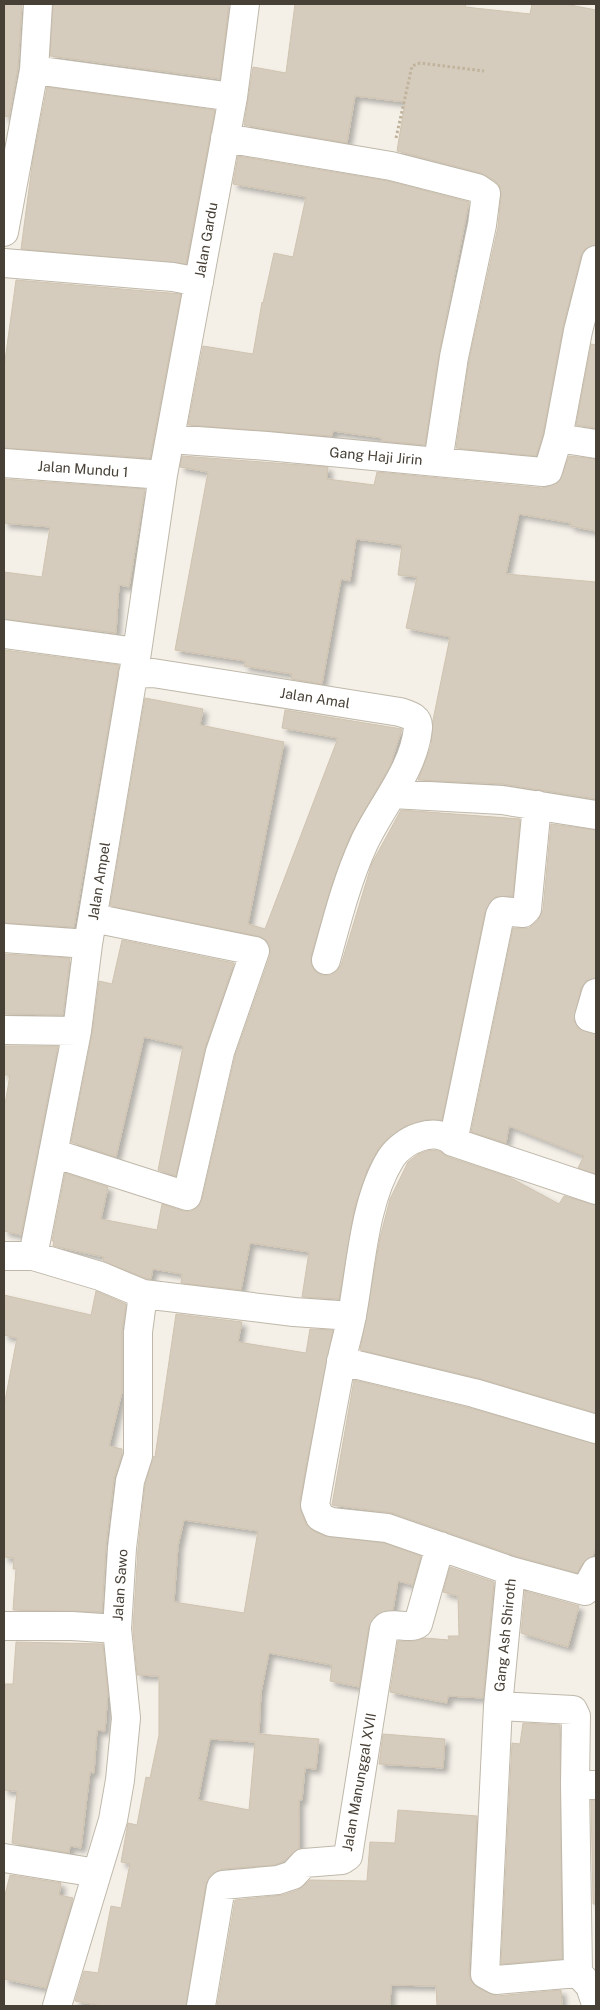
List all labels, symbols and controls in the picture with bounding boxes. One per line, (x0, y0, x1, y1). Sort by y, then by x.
street label: Jalan Gardu (191, 201, 221, 279)
street label: Gang Haji Jirin (329, 444, 423, 468)
street label: Jalan Mundu 1 (37, 458, 129, 480)
street label: Jalan Amal (279, 685, 351, 711)
street label: Jalan Ampel (85, 841, 113, 921)
street label: Jalan Sawo (110, 1548, 131, 1622)
street label: Gang Ash Shiroth (491, 1577, 519, 1693)
street label: Jalan Manunggal XVII (339, 1711, 379, 1853)

